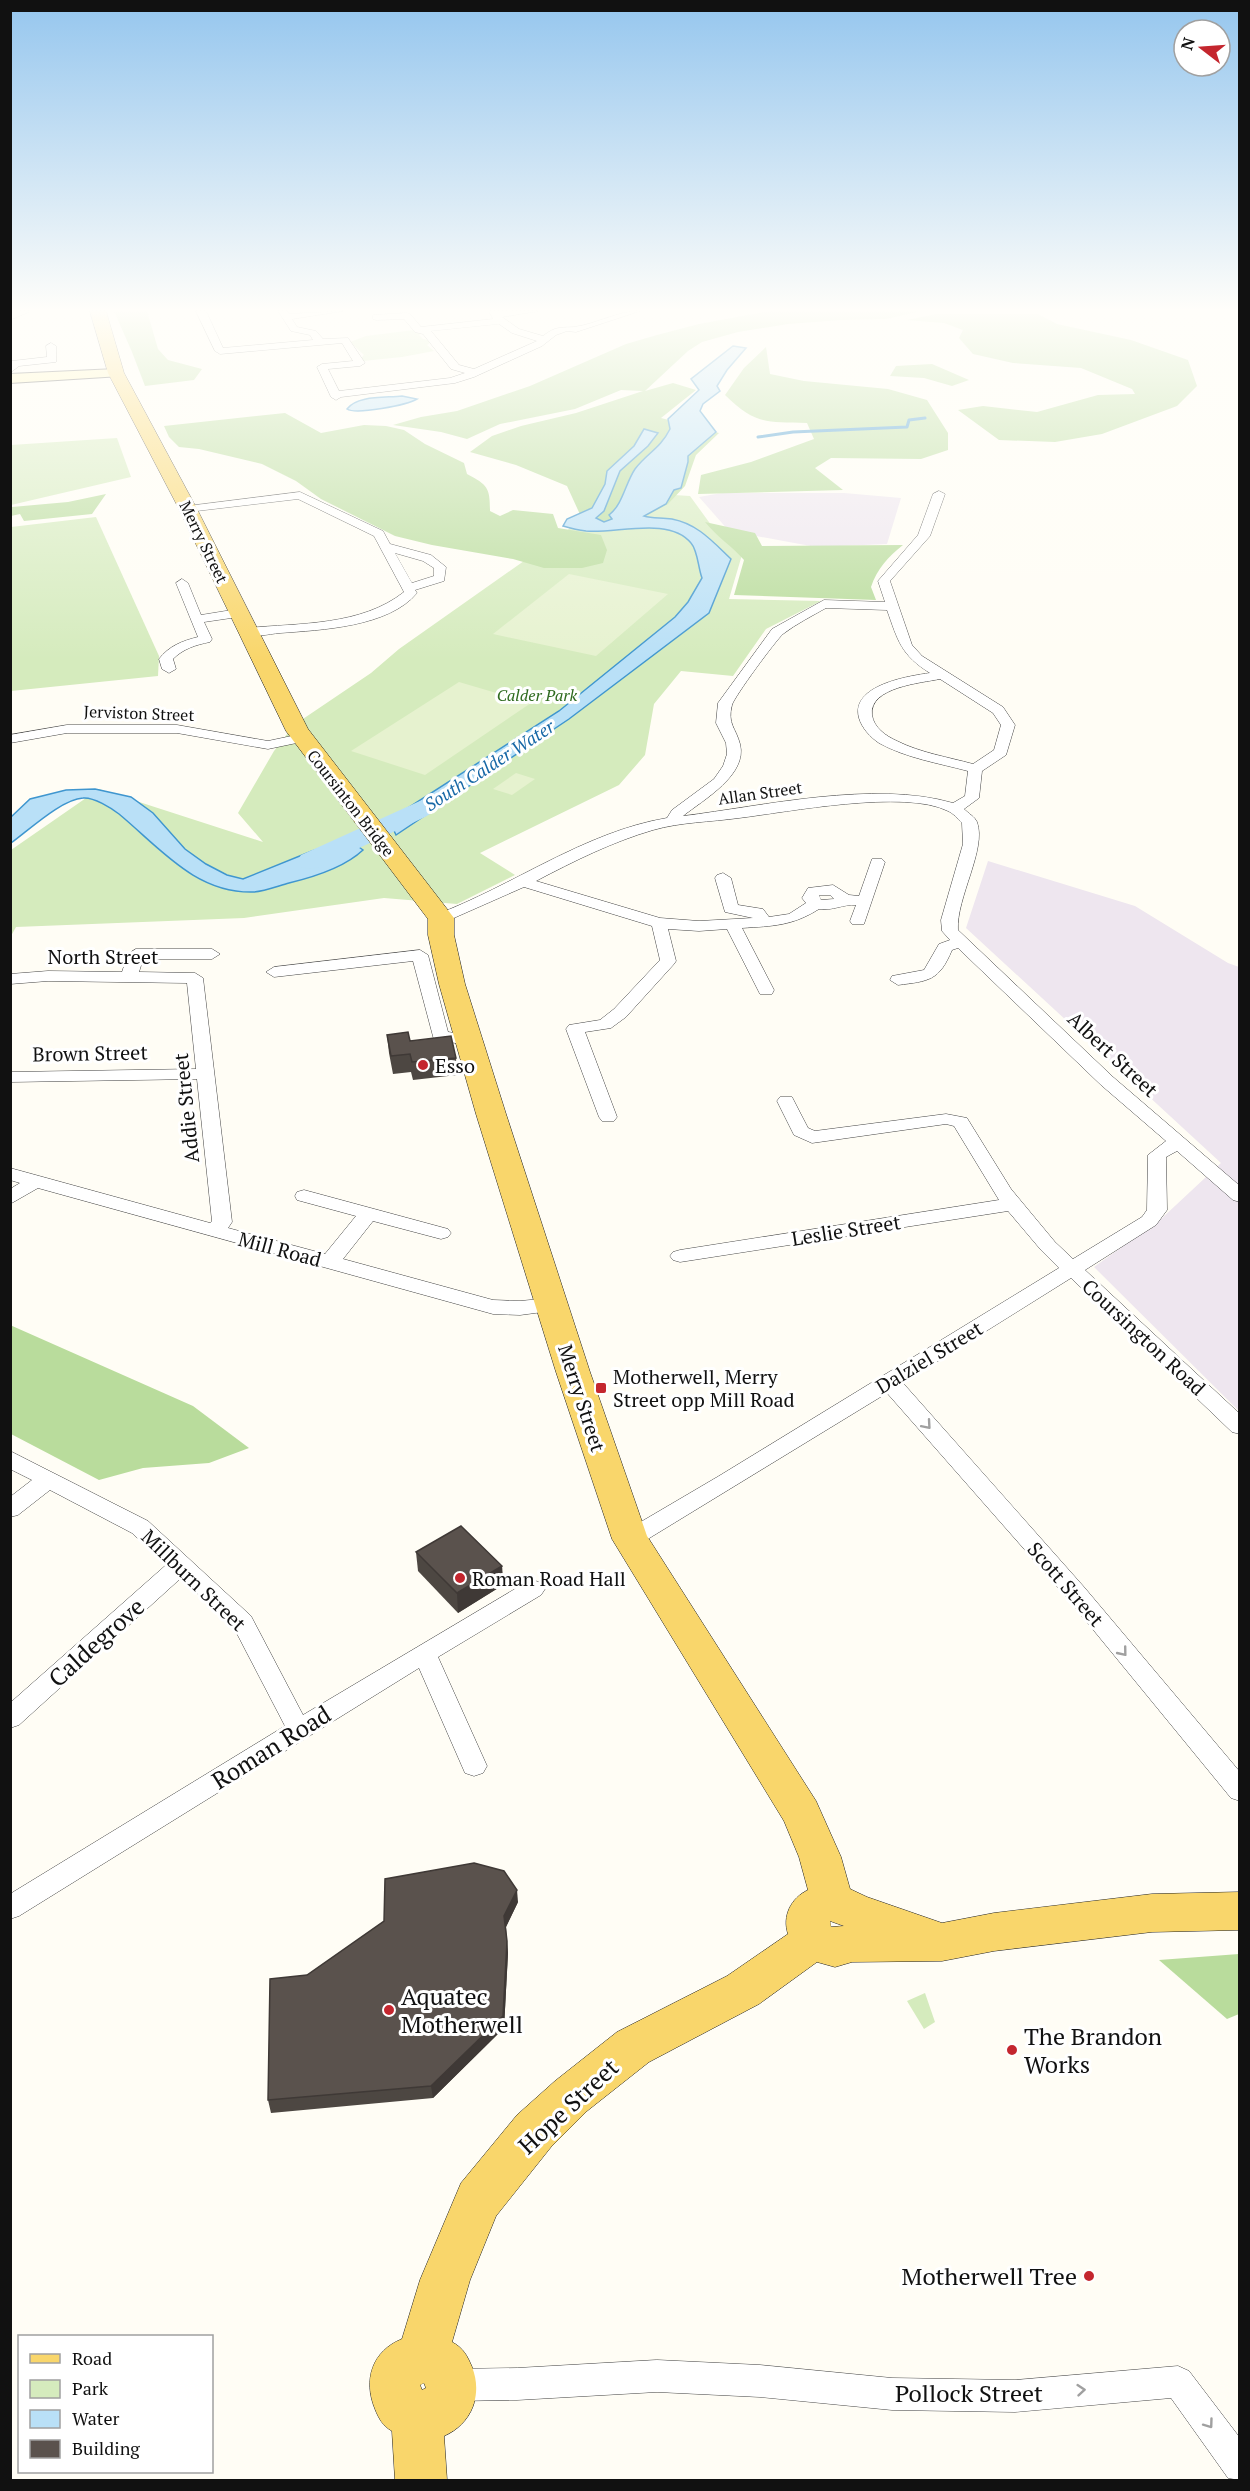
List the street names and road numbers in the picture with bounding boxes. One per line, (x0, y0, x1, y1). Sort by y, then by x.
street label: Merry Street (175, 497, 233, 587)
street label: Jerviston Street (83, 700, 195, 726)
street label: Coursinton Bridge (302, 745, 400, 861)
street label: Allan Street (717, 776, 804, 810)
street label: North Street (48, 943, 159, 970)
street label: Albert Street (1062, 1005, 1164, 1103)
street label: Brown Street (32, 1038, 149, 1068)
street label: Addie Street (167, 1051, 205, 1164)
street label: Leslie Street (790, 1208, 903, 1252)
street label: Mill Road (236, 1225, 324, 1273)
street label: Coursington Road (1076, 1273, 1212, 1401)
street label: Dalziel Street (870, 1314, 988, 1400)
street label: Merry Street (552, 1341, 612, 1456)
street label: Millburn Street (136, 1523, 253, 1637)
street label: Scott Street (1022, 1536, 1111, 1632)
street label: Caldegrove (41, 1590, 151, 1694)
street label: Roman Road (205, 1698, 337, 1796)
street label: Hope Street (511, 2051, 625, 2161)
street label: Pollock Street (895, 2377, 1043, 2409)

